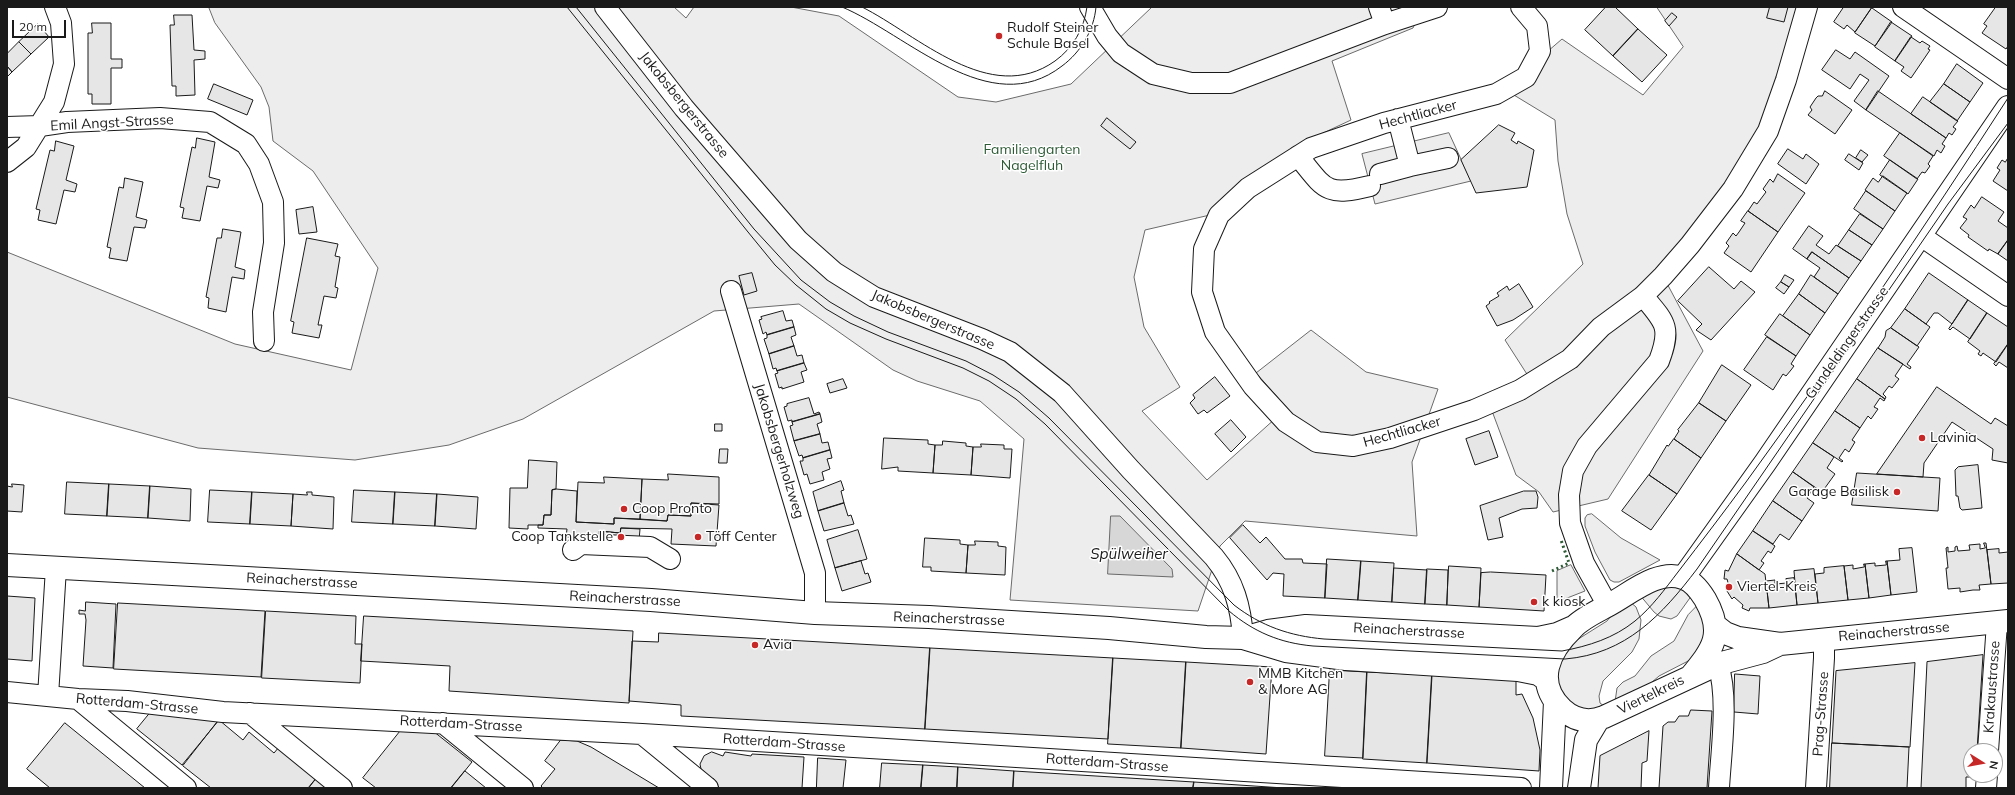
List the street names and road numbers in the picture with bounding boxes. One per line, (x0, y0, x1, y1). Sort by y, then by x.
street label: Jakobsbergerstrasse (636, 48, 732, 162)
street label: Hechtliacker (1377, 97, 1459, 133)
street label: Emil Angst-Strasse (50, 111, 174, 135)
street label: Gundeldingerstrasse (1802, 283, 1892, 403)
street label: Jakobsbergerstrasse (869, 286, 997, 354)
street label: Jakobsbergerholzweg (750, 381, 808, 521)
street label: Hechtliacker (1361, 413, 1443, 451)
street label: Reinacherstrasse (246, 570, 358, 592)
street label: Reinacherstrasse (569, 588, 681, 610)
street label: Reinacherstrasse (893, 609, 1005, 629)
street label: Reinacherstrasse (1838, 619, 1950, 645)
street label: Reinacherstrasse (1353, 620, 1465, 642)
street label: Krakaustrasse (1980, 640, 2004, 734)
street label: Prag-Strasse (1810, 671, 1832, 757)
street label: Viertelkreis (1615, 672, 1687, 718)
street label: Rotterdam-Strasse (75, 690, 199, 718)
street label: Rotterdam-Strasse (399, 712, 523, 736)
street label: Rotterdam-Strasse (722, 730, 846, 756)
street label: Rotterdam-Strasse (1045, 750, 1169, 776)

